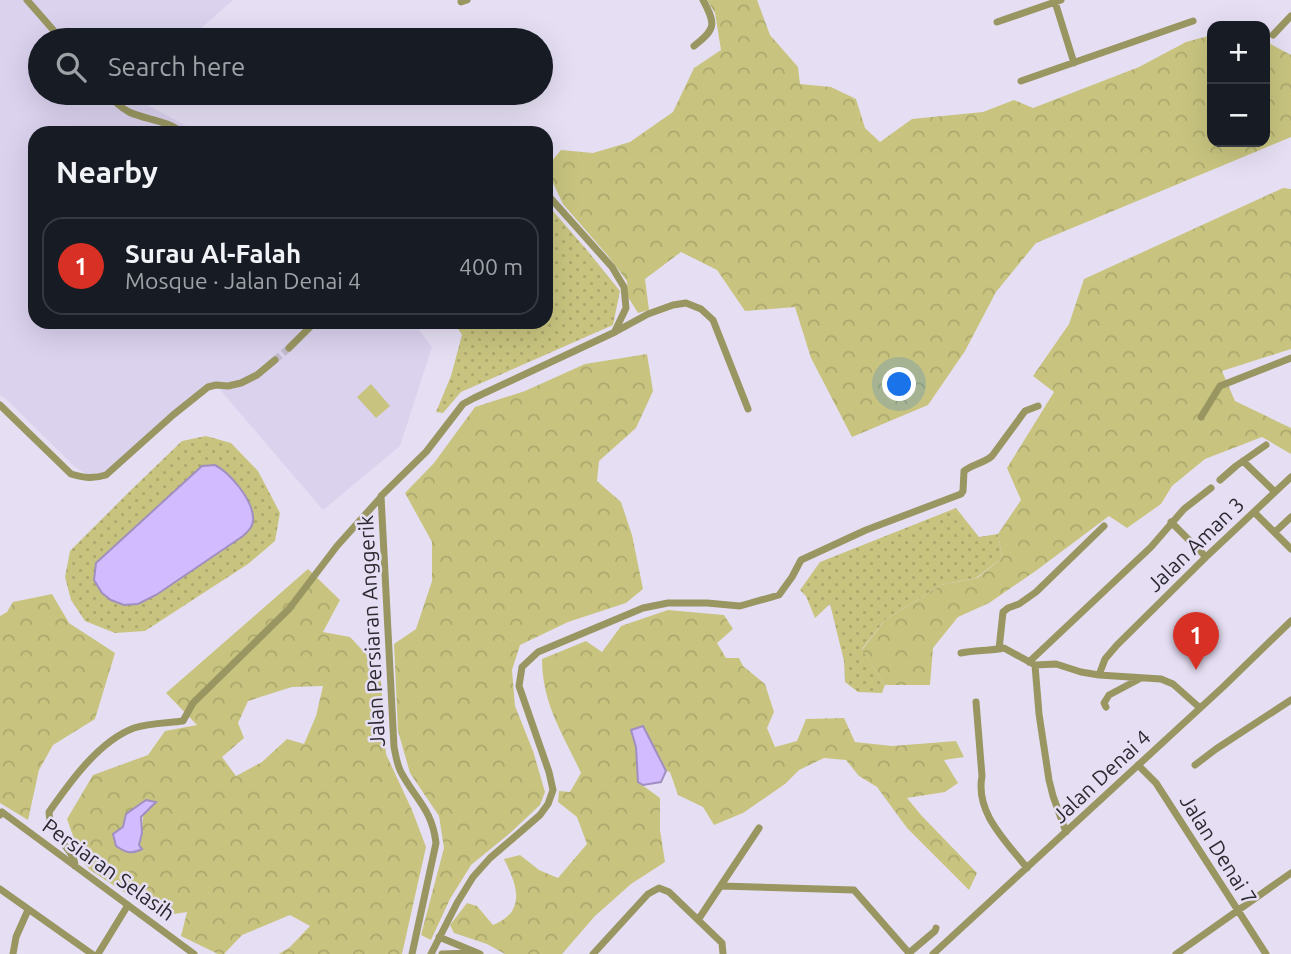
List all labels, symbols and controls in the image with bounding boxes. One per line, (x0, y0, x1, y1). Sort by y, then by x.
map controls (1207, 21, 1270, 147)
button: + (1207, 21, 1270, 84)
search box (28, 28, 553, 105)
icon: search (52, 48, 90, 86)
text: Search here (108, 52, 245, 81)
button: − (1207, 84, 1270, 147)
text: Nearby (56, 155, 158, 189)
text: Surau Al-Falah (125, 239, 301, 268)
text: 1 (75, 254, 87, 279)
text: 400 m (459, 254, 523, 279)
text: Mosque · Jalan Denai 4 (125, 268, 361, 293)
your location (882, 367, 916, 401)
street label: Jalan Aman 3 (1142, 492, 1248, 596)
street label: Jalan Persiaran Anggerik (353, 514, 389, 747)
pin: 1 (1173, 612, 1219, 670)
street label: Jalan Denai 4 (1047, 725, 1155, 827)
street label: Jalan Denai 7 (1176, 790, 1262, 908)
street label: Persiaran Selasih (38, 813, 180, 925)

